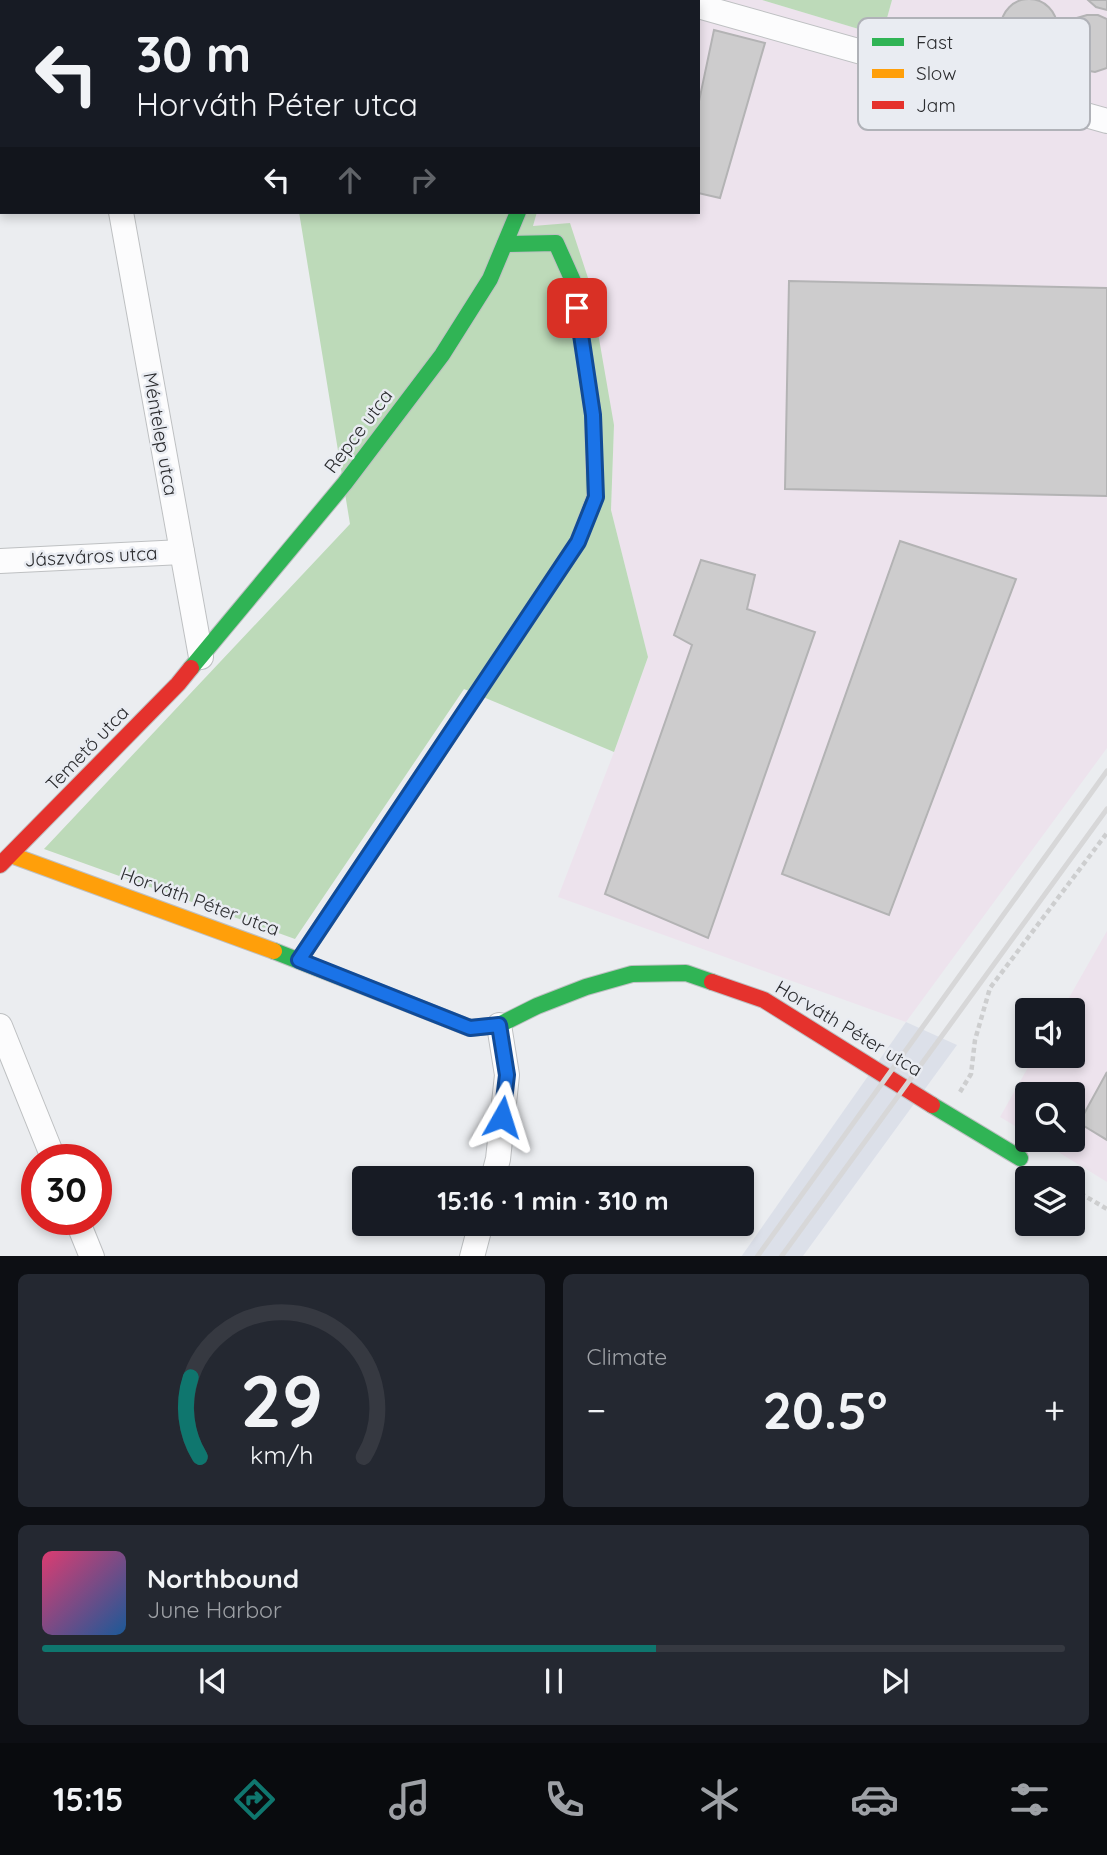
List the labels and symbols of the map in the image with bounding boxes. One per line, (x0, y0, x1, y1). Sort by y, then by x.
legend (858, 18, 1090, 130)
text: Fast (916, 30, 953, 54)
text: Slow (916, 61, 957, 85)
text: Jam (916, 93, 956, 117)
pin (547, 278, 607, 338)
street label: Méntelep utca (138, 371, 184, 497)
street label: Repce utca (319, 384, 397, 478)
street label: Jászváros utca (24, 541, 158, 571)
street label: Temető utca (40, 700, 134, 796)
street label: Horváth Péter utca (117, 861, 283, 941)
street label: Horváth Péter utca (771, 975, 927, 1081)
position arrow (465, 1080, 539, 1154)
speed limit sign: 30 (21, 1144, 112, 1235)

